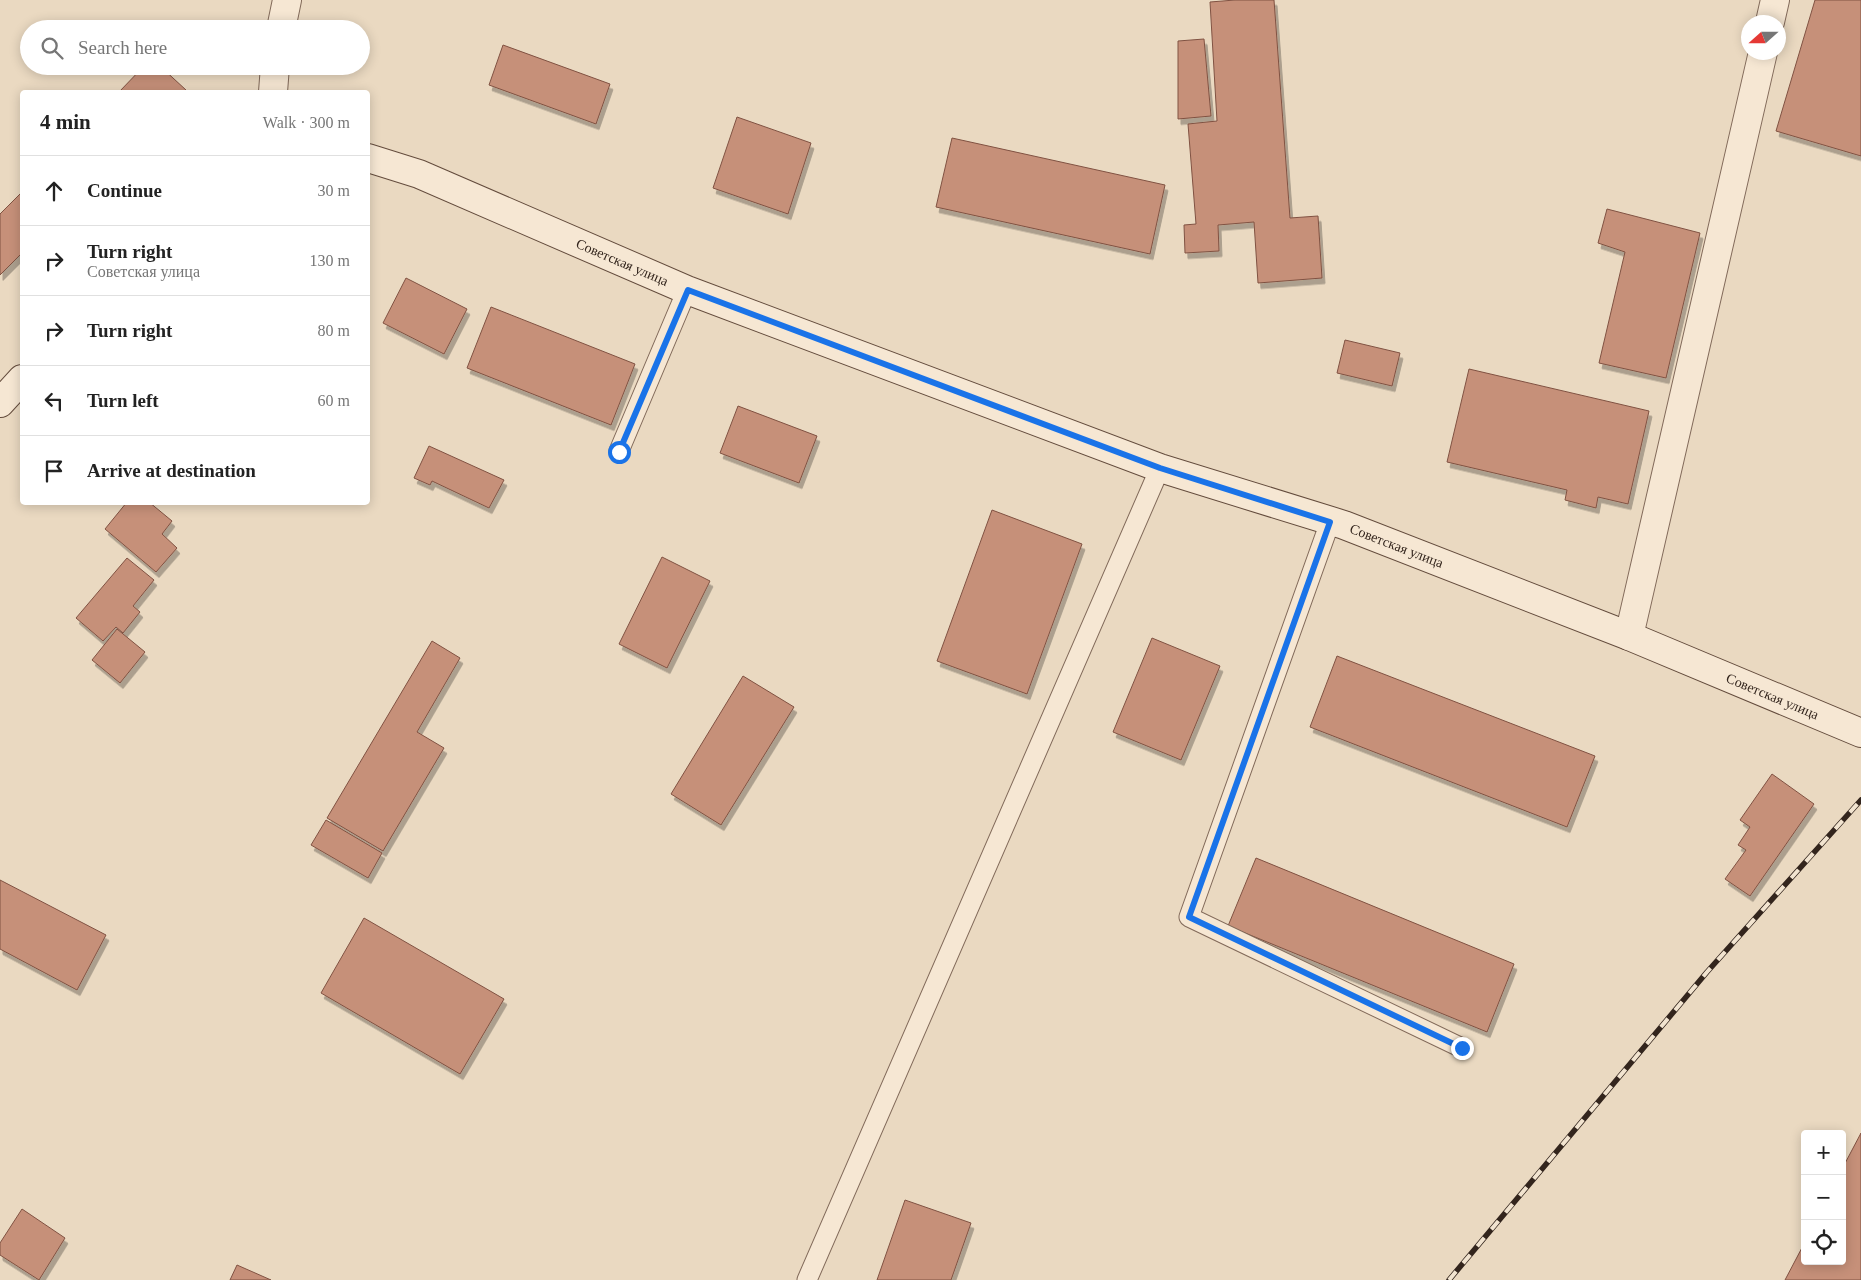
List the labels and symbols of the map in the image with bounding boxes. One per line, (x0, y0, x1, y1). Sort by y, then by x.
north arrow (1741, 15, 1786, 60)
street label: Советская улица (574, 236, 671, 289)
route start (608, 441, 631, 464)
street label: Советская улица (1348, 521, 1446, 571)
street label: Советская улица (1724, 670, 1822, 723)
route end (1451, 1037, 1474, 1060)

